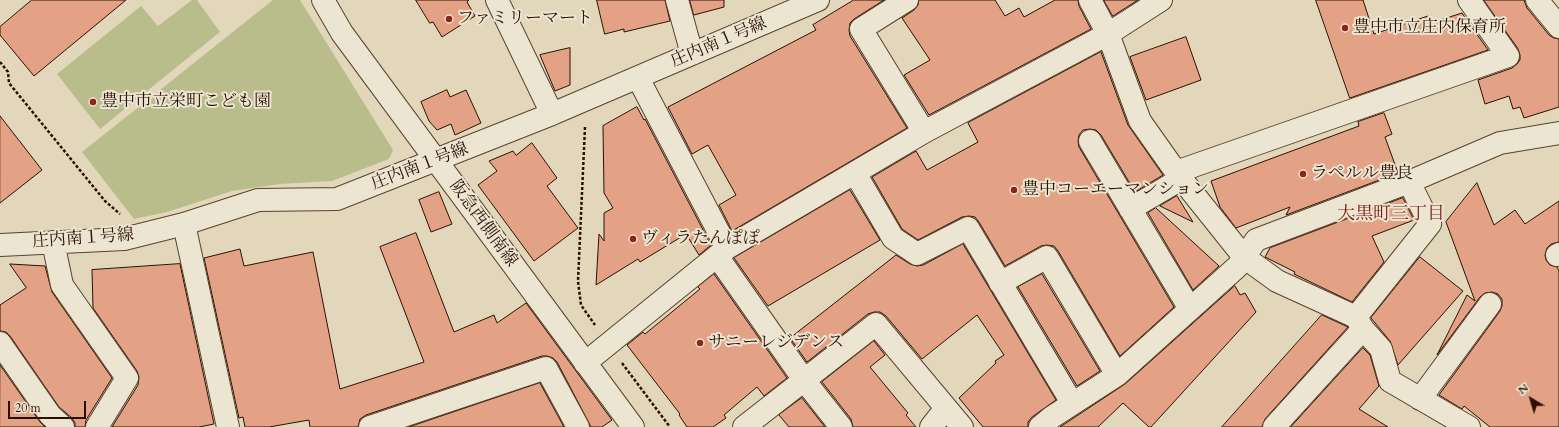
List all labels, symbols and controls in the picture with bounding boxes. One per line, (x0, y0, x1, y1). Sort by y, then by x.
place label: ファミリーマート (457, 9, 593, 29)
marker: ファミリーマート (444, 14, 454, 24)
street label: 庄内南１号線 (668, 14, 770, 72)
place label: 豊中市立庄内保育所 (1353, 18, 1506, 38)
marker: 豊中市立庄内保育所 (1340, 23, 1350, 33)
place label: 豊中市立栄町こども園 (101, 92, 271, 112)
marker: 豊中市立栄町こども園 (88, 97, 98, 107)
street label: 庄内南１号線 (369, 139, 471, 195)
place label: ラペルル豊良 (1311, 164, 1413, 184)
marker: ラペルル豊良 (1298, 169, 1308, 179)
street label: 阪急西側南線 (445, 177, 521, 271)
place label: 豊中コーエーマンション (1022, 180, 1209, 200)
marker: 豊中コーエーマンション (1009, 185, 1019, 195)
district label: 大黒町三丁目 (1337, 204, 1445, 226)
street label: 庄内南１号線 (31, 225, 135, 253)
place label: ヴィラたんぽぽ (641, 229, 760, 249)
marker: ヴィラたんぽぽ (628, 234, 638, 244)
place label: サニーレジデンス (708, 333, 844, 353)
marker: サニーレジデンス (695, 338, 705, 348)
north arrow (1511, 379, 1551, 419)
text: N (1515, 380, 1532, 398)
scale bar (10, 393, 88, 419)
text: 20 m (15, 400, 41, 416)

